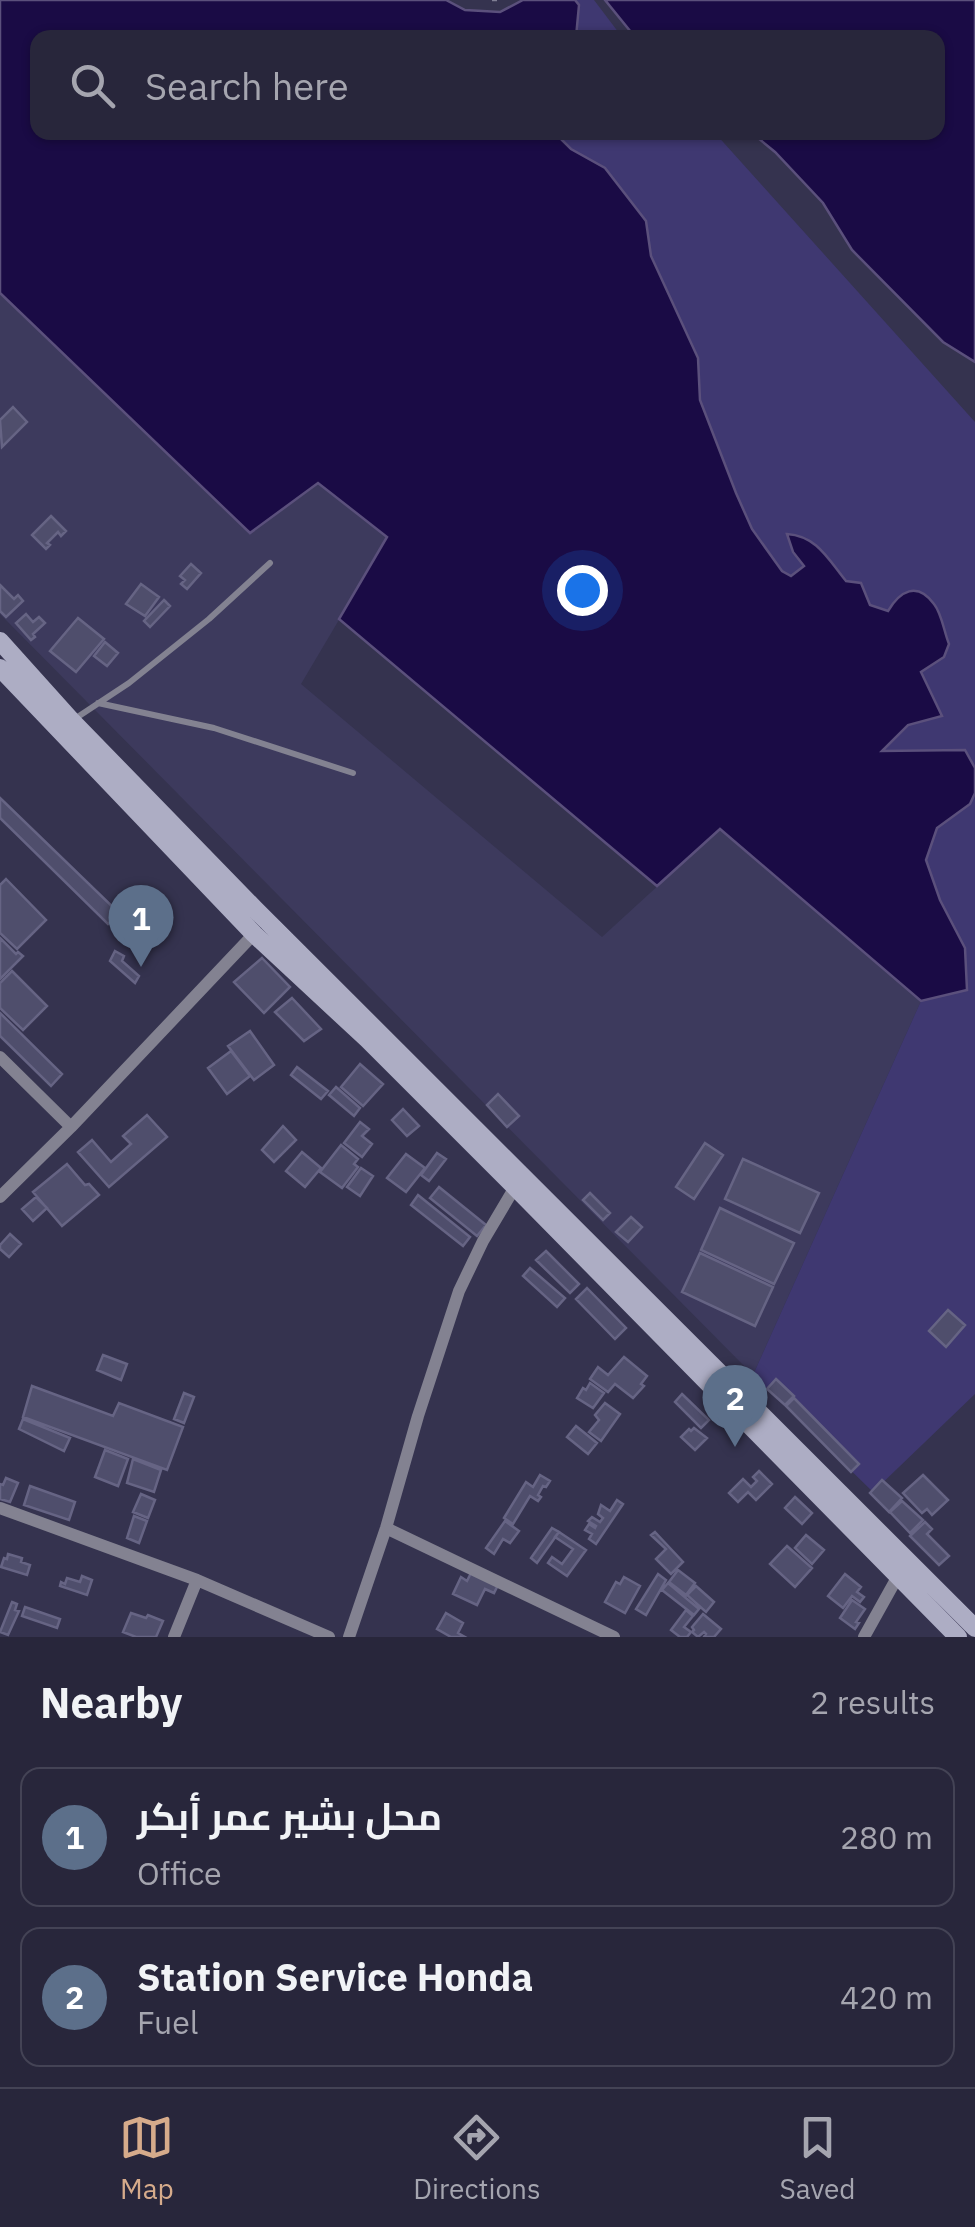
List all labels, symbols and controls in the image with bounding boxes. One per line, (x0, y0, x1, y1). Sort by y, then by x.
search box (30, 30, 945, 140)
icon: search (65, 58, 120, 113)
text: Search here (145, 61, 349, 110)
your location (557, 565, 608, 616)
pin: 1 (108, 884, 174, 967)
pin: 2 (702, 1364, 768, 1447)
text: Nearby (40, 1675, 182, 1730)
text: 2 results (810, 1681, 935, 1723)
text: محل بشير عمر أبكر (137, 1791, 442, 1840)
text: 1 (65, 1816, 84, 1858)
text: 280 m (840, 1816, 933, 1858)
text: Office (137, 1852, 222, 1894)
text: Station Service Honda (137, 1952, 533, 2001)
text: 2 (65, 1976, 84, 2018)
text: 420 m (840, 1976, 933, 2018)
text: Fuel (137, 2001, 199, 2043)
tab: Map (119, 2110, 174, 2207)
tab: Directions (413, 2110, 541, 2207)
tab: Saved (779, 2110, 856, 2207)

